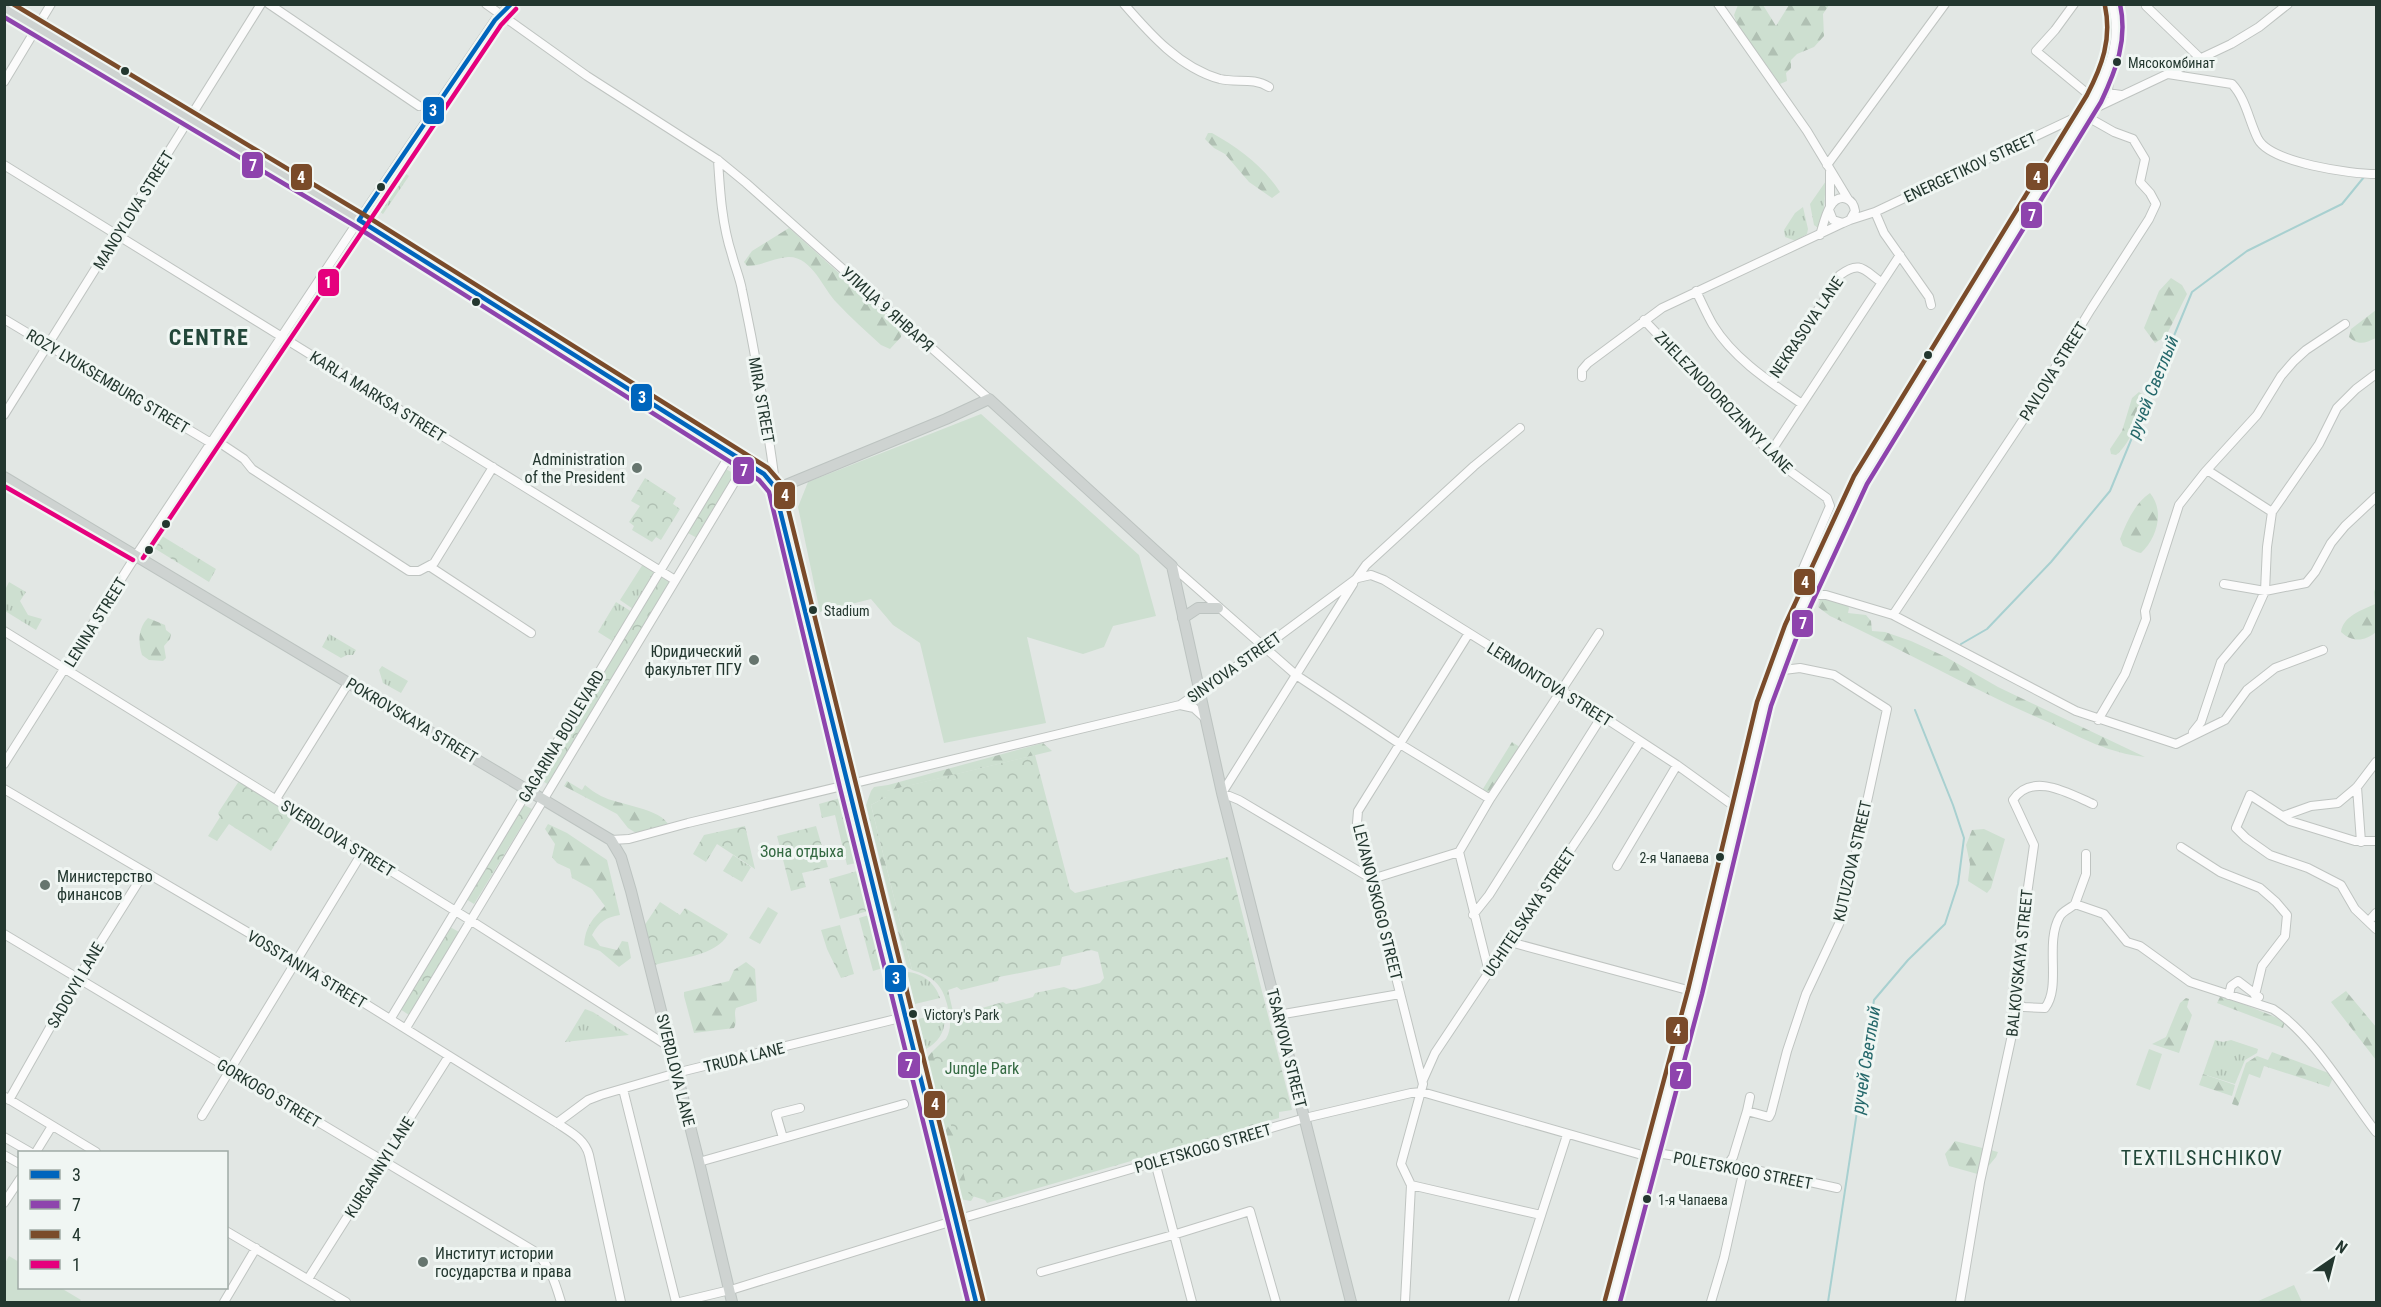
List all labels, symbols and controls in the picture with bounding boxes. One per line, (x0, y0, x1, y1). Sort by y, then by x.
place label: Мясокомбинат (2128, 55, 2215, 71)
marker: Мясокомбинат (2111, 56, 2123, 68)
unlabelled marker (119, 65, 131, 77)
line badge: 3 (422, 96, 445, 125)
text: 3 (429, 101, 437, 120)
street label: ENERGETIKOV STREET (1901, 128, 2040, 207)
street label: MANOYLOVA STREET (89, 147, 178, 273)
line badge: 7 (241, 151, 264, 179)
text: 7 (249, 156, 257, 175)
line badge: 4 (2025, 162, 2049, 191)
line badge: 4 (290, 163, 313, 191)
text: 4 (297, 168, 305, 187)
text: 4 (2033, 168, 2041, 187)
unlabelled marker (375, 181, 387, 193)
line badge: 7 (2020, 201, 2043, 229)
text: 7 (2028, 206, 2036, 225)
street label: УЛИЦА 9 ЯНВАРЯ (838, 263, 938, 356)
line badge: 1 (317, 268, 340, 297)
text: 1 (324, 273, 332, 292)
street label: NEKRASOVA LANE (1765, 273, 1847, 382)
unlabelled marker (470, 296, 482, 308)
street label: PAVLOVA STREET (2016, 318, 2091, 424)
street label: ROZY LYUKSEMBURG STREET (23, 325, 193, 438)
district label: CENTRE (169, 325, 249, 350)
street label: ZHELEZNODOROZHNYY LANE (1651, 327, 1796, 477)
water label: ручей Светлый (2122, 332, 2183, 442)
street label: KARLA MARKSA STREET (306, 347, 449, 446)
unlabelled marker (1922, 349, 1934, 361)
street label: MIRA STREET (745, 356, 778, 445)
line badge: 3 (630, 383, 653, 412)
text: 3 (638, 388, 646, 407)
place label: Administration of the President (525, 450, 625, 487)
line badge: 7 (732, 456, 755, 485)
marker: Administration of the President (630, 461, 644, 475)
text: 7 (740, 461, 748, 480)
line badge: 4 (773, 481, 796, 510)
text: 4 (781, 486, 789, 505)
unlabelled marker (160, 518, 172, 530)
unlabelled marker (143, 544, 155, 556)
line badge: 4 (1793, 568, 1816, 596)
text: 4 (1801, 573, 1809, 592)
street label: LENINA STREET (60, 574, 130, 671)
place label: Stadium (824, 603, 870, 619)
marker: Stadium (807, 604, 819, 616)
line badge: 7 (1791, 609, 1814, 638)
text: 7 (1799, 614, 1807, 633)
street label: SINYOVA STREET (1184, 628, 1285, 707)
street label: LERMONTOVA STREET (1484, 638, 1616, 731)
place label: Юридический факультет ПГУ (644, 642, 742, 679)
marker: Юридический факультет ПГУ (747, 653, 761, 667)
street label: GAGARINA BOULEVARD (514, 667, 608, 806)
street label: POKROVSKAYA STREET (343, 674, 481, 767)
street label: SVERDLOVA STREET (277, 796, 398, 881)
street label: KUTUZOVA STREET (1829, 799, 1876, 923)
street label: LEVANOVSKOGO STREET (1349, 822, 1406, 982)
park label: Зона отдыха (760, 842, 844, 861)
street label: UCHITELSKAYA STREET (1479, 844, 1580, 980)
place label: 2-я Чапаева (1639, 850, 1709, 866)
marker: 2-я Чапаева (1714, 851, 1726, 863)
place label: Министерство финансов (57, 867, 153, 904)
marker: Министерство финансов (38, 878, 52, 892)
street label: BALKOVSKAYA STREET (2002, 888, 2037, 1038)
street label: VOSSTANIYA STREET (244, 926, 370, 1013)
street label: SADOVYI LANE (43, 939, 108, 1032)
line badge: 3 (884, 964, 907, 993)
text: 3 (892, 969, 900, 988)
street label: TSARYOVA STREET (1263, 987, 1311, 1110)
water label: ручей Светлый (1846, 1005, 1884, 1116)
place label: Victory's Park (924, 1007, 1000, 1023)
marker: Victory's Park (907, 1008, 919, 1020)
street label: SVERDLOVA LANE (652, 1012, 699, 1129)
line badge: 4 (1665, 1016, 1689, 1045)
text: 4 (1673, 1021, 1681, 1040)
street label: TRUDA LANE (702, 1038, 786, 1077)
line badge: 7 (897, 1051, 921, 1079)
street label: GORKOGO STREET (213, 1055, 324, 1132)
text: 7 (905, 1056, 913, 1075)
park label: Jungle Park (945, 1059, 1020, 1078)
line badge: 7 (1669, 1061, 1692, 1090)
text: 7 (1676, 1066, 1684, 1085)
line badge: 4 (923, 1090, 946, 1119)
text: 4 (931, 1095, 939, 1114)
street label: KURGANNYI LANE (341, 1113, 418, 1221)
street label: POLETSKOGO STREET (1133, 1120, 1274, 1177)
district label: TEXTILSHCHIKOV (2121, 1146, 2283, 1170)
street label: POLETSKOGO STREET (1672, 1148, 1814, 1193)
legend (18, 1151, 228, 1289)
text: 3 (72, 1164, 81, 1185)
place label: 1-я Чапаева (1658, 1192, 1728, 1208)
marker: 1-я Чапаева (1641, 1193, 1653, 1205)
text: 7 (72, 1194, 81, 1215)
text: 4 (72, 1224, 81, 1245)
north arrow (2303, 1229, 2363, 1289)
text: N (2332, 1237, 2351, 1258)
place label: Институт истории государства и права (435, 1244, 571, 1281)
text: 1 (72, 1254, 81, 1275)
marker: Институт истории государства и права (416, 1255, 430, 1269)

